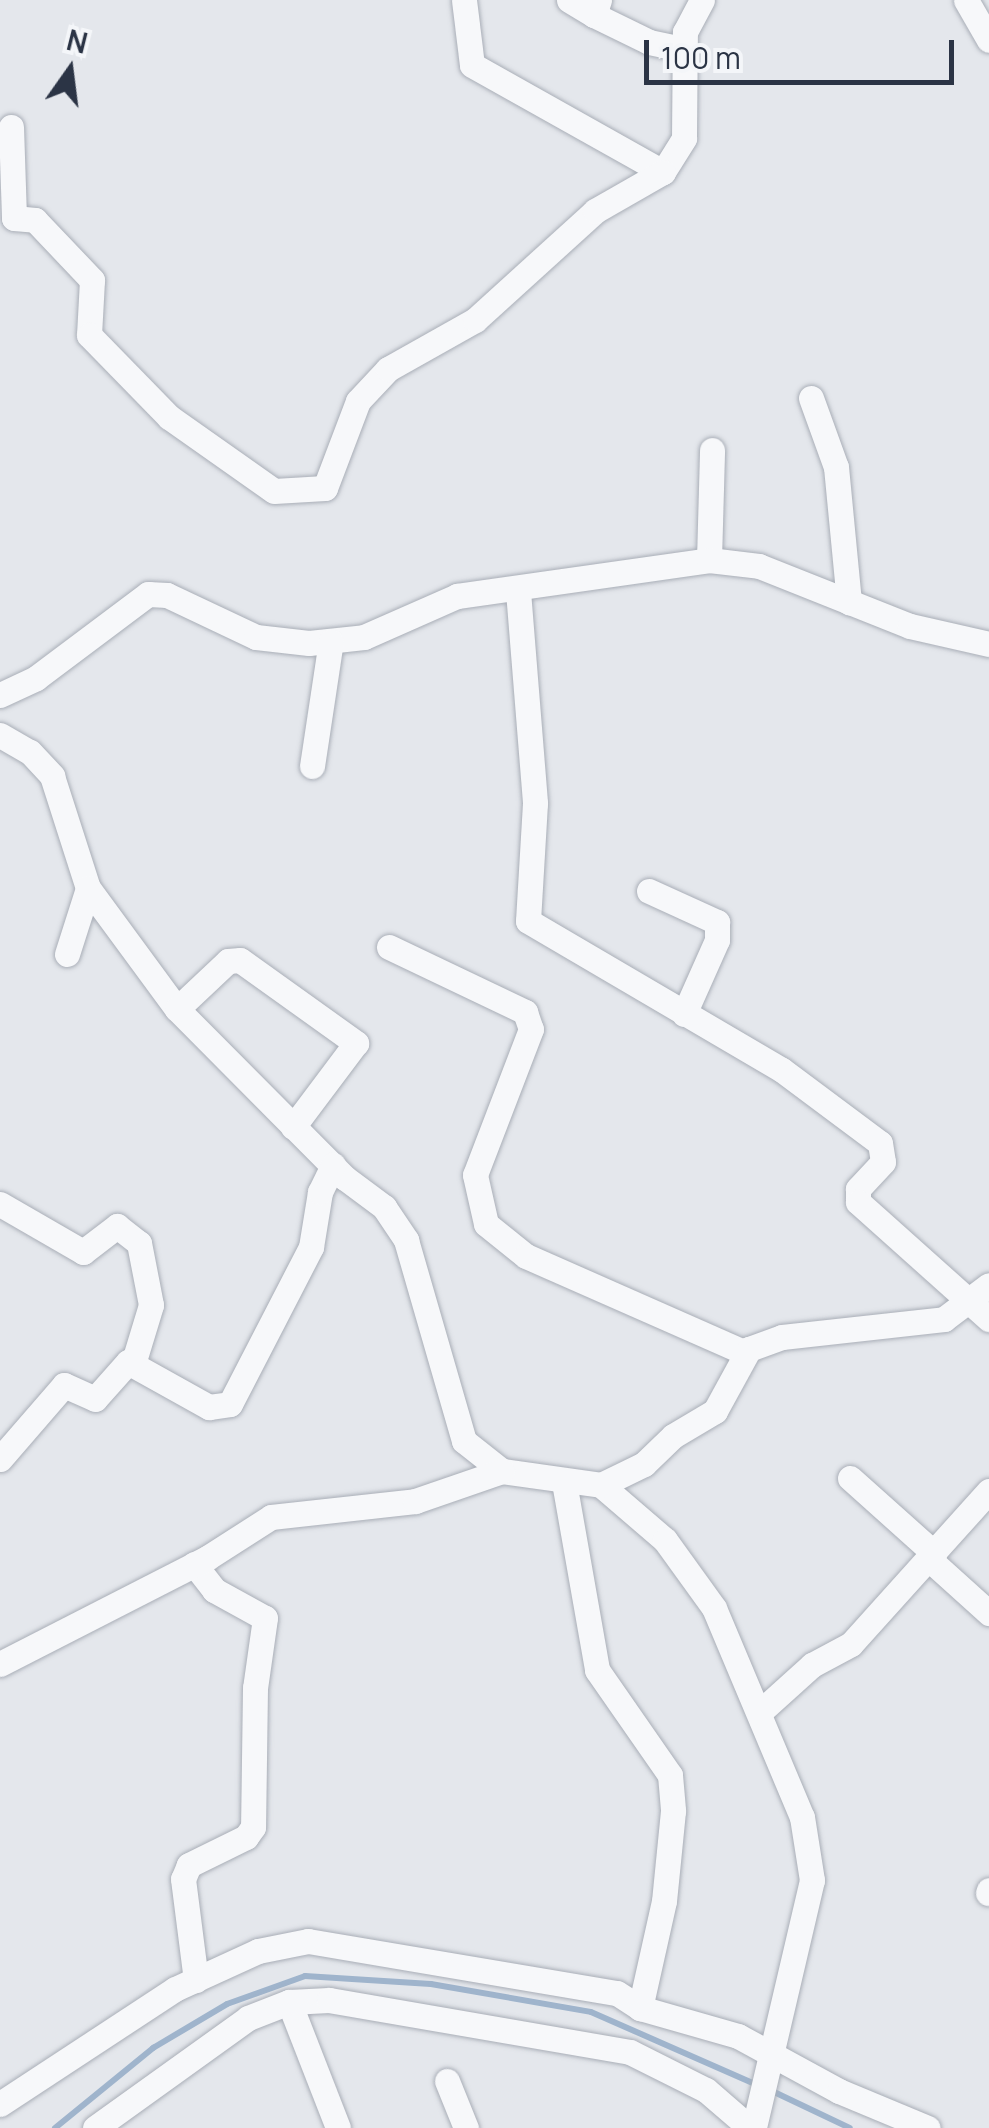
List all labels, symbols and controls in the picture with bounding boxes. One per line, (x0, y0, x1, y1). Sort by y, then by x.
north arrow (20, 20, 120, 120)
text: N (63, 20, 92, 62)
scale bar (649, 20, 959, 82)
text: 100 m (661, 37, 741, 78)

